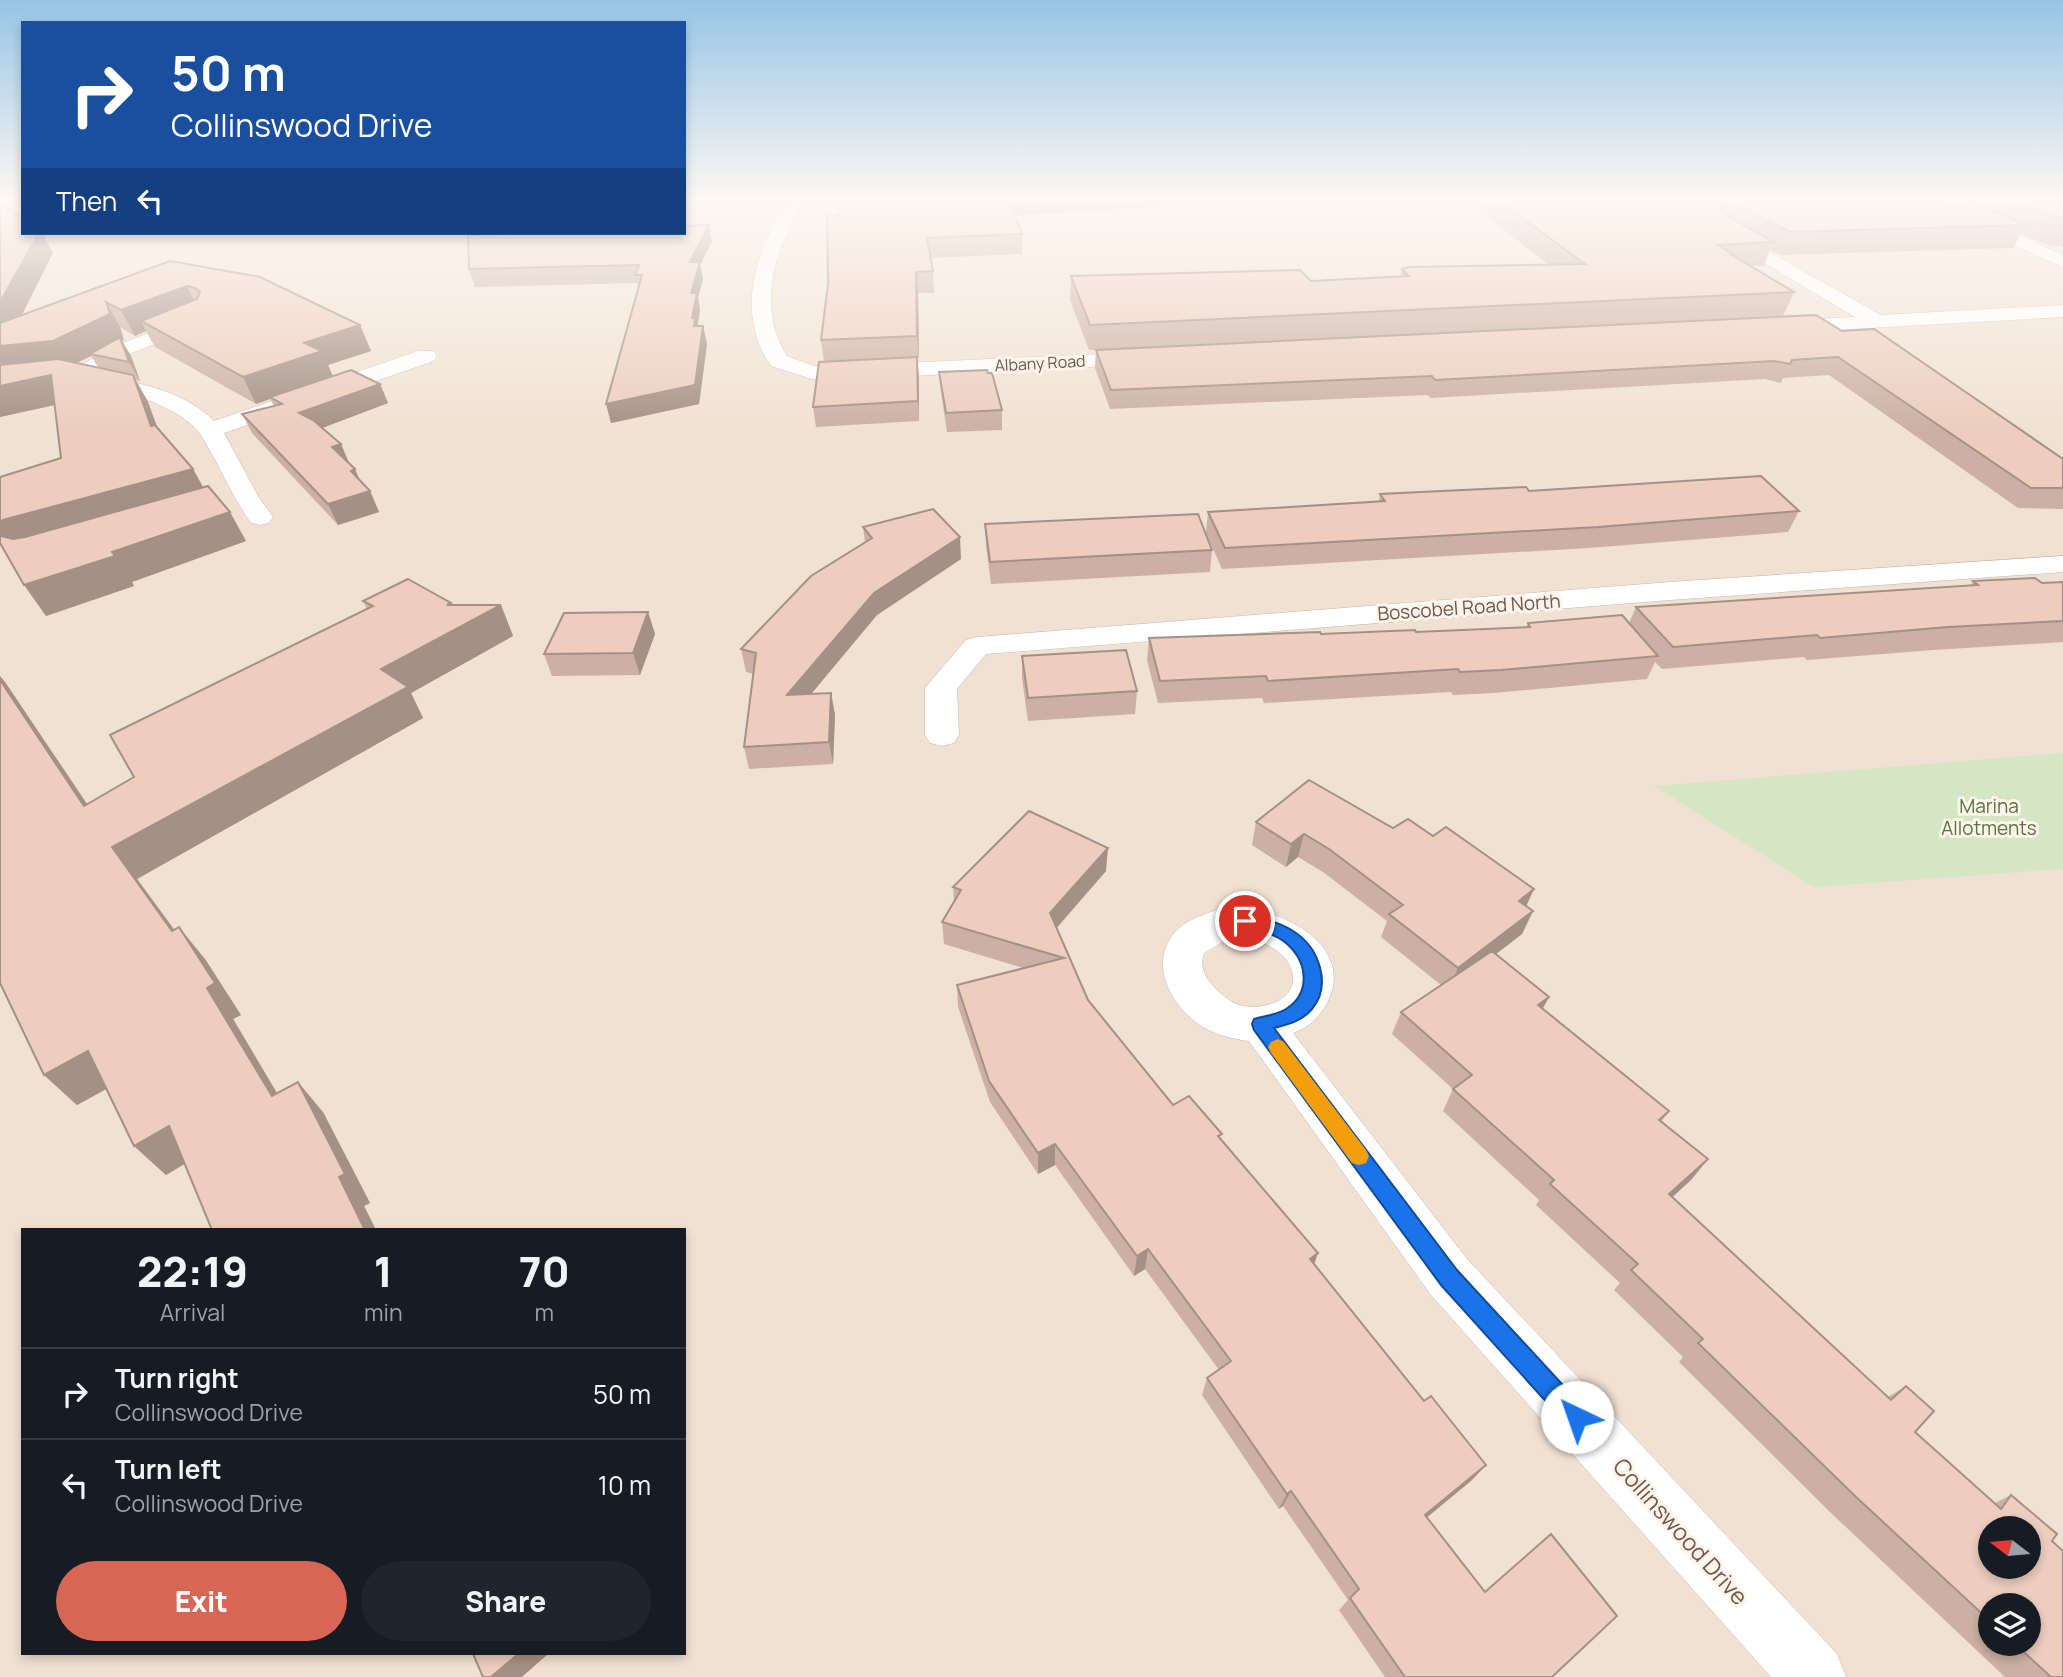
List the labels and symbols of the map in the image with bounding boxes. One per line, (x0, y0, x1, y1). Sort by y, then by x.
street label: Albany Road (994, 350, 1086, 376)
street label: Boscobel Road North (1376, 588, 1562, 626)
park label: Marina Allotments (1941, 793, 2037, 841)
pin (1215, 891, 1275, 951)
position arrow (1540, 1380, 1614, 1454)
street label: Collinswood Drive (1606, 1450, 1756, 1612)
north arrow (1978, 1516, 2040, 1578)

